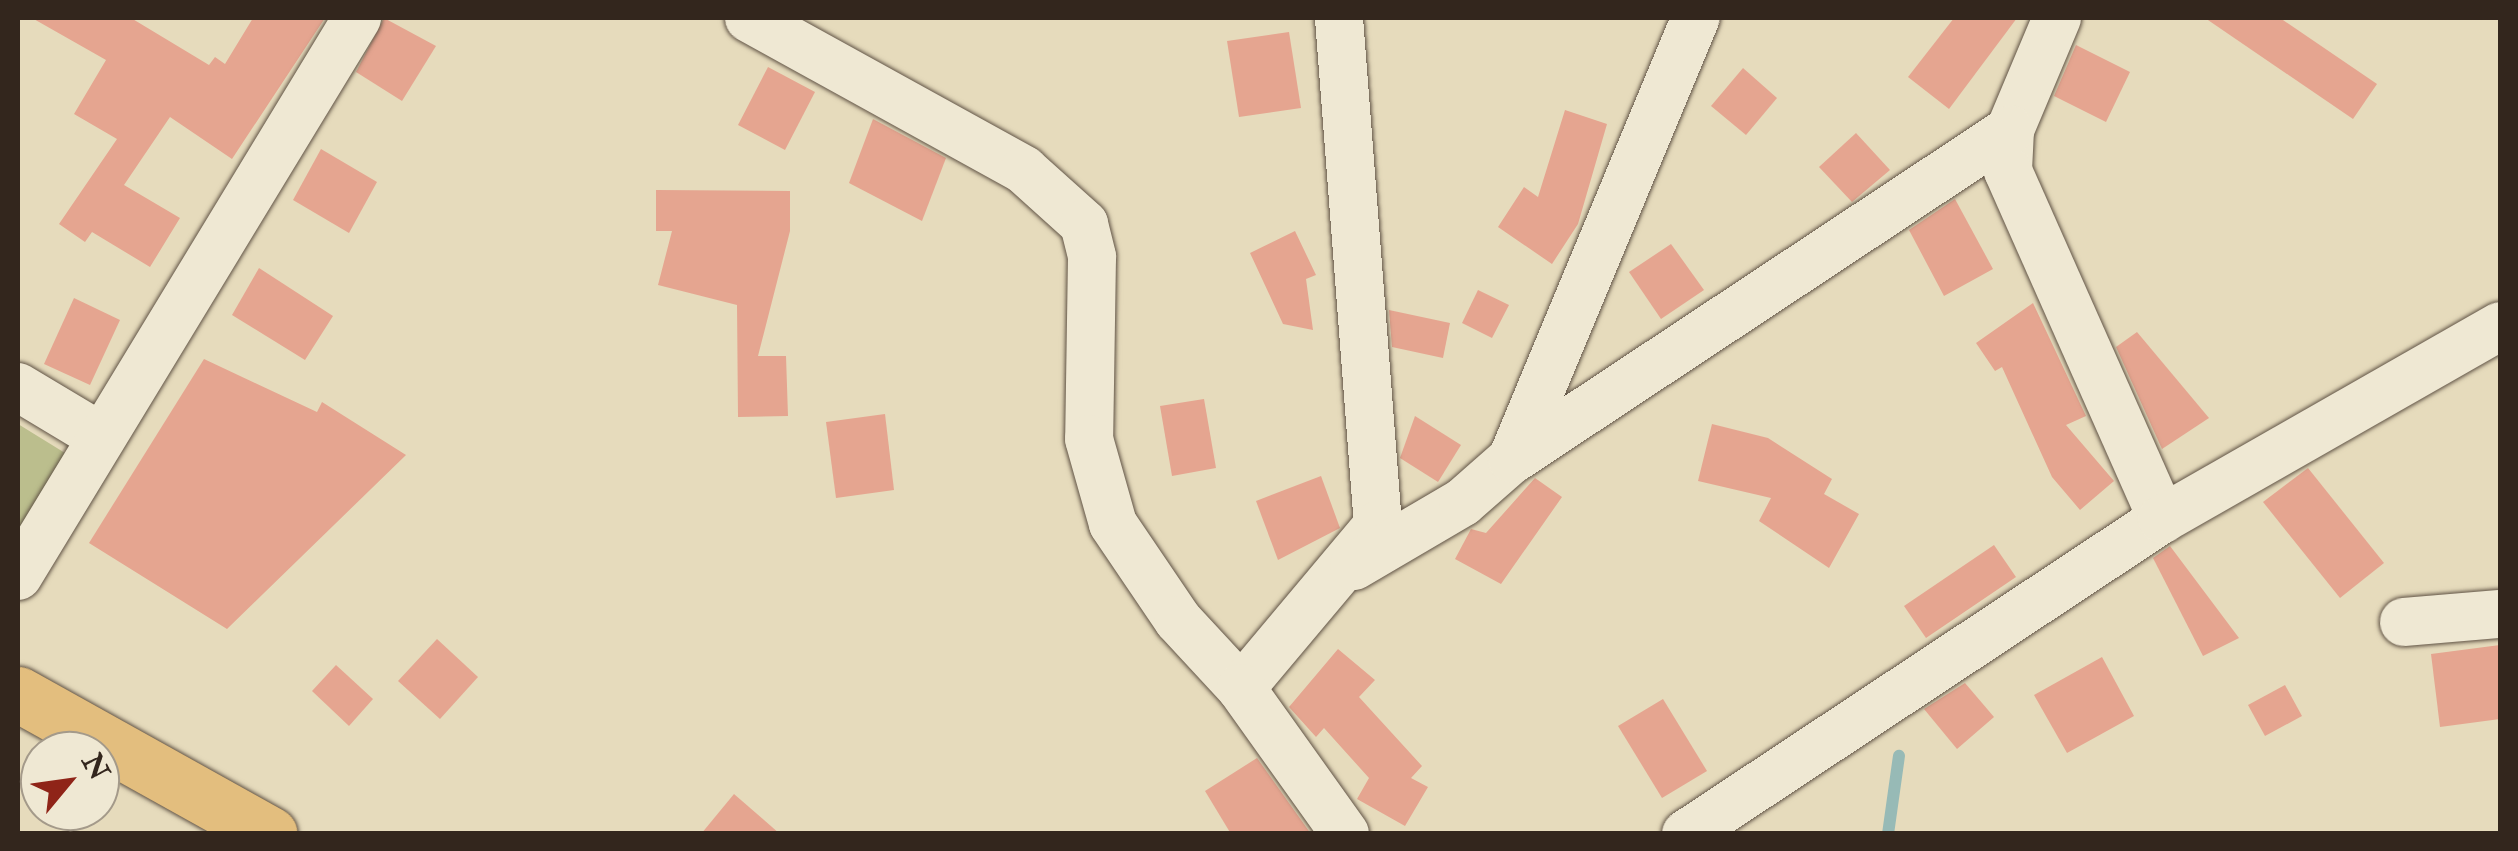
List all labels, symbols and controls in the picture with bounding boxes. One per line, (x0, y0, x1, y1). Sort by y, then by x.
north arrow (20, 731, 120, 831)
text: N (74, 748, 116, 787)

